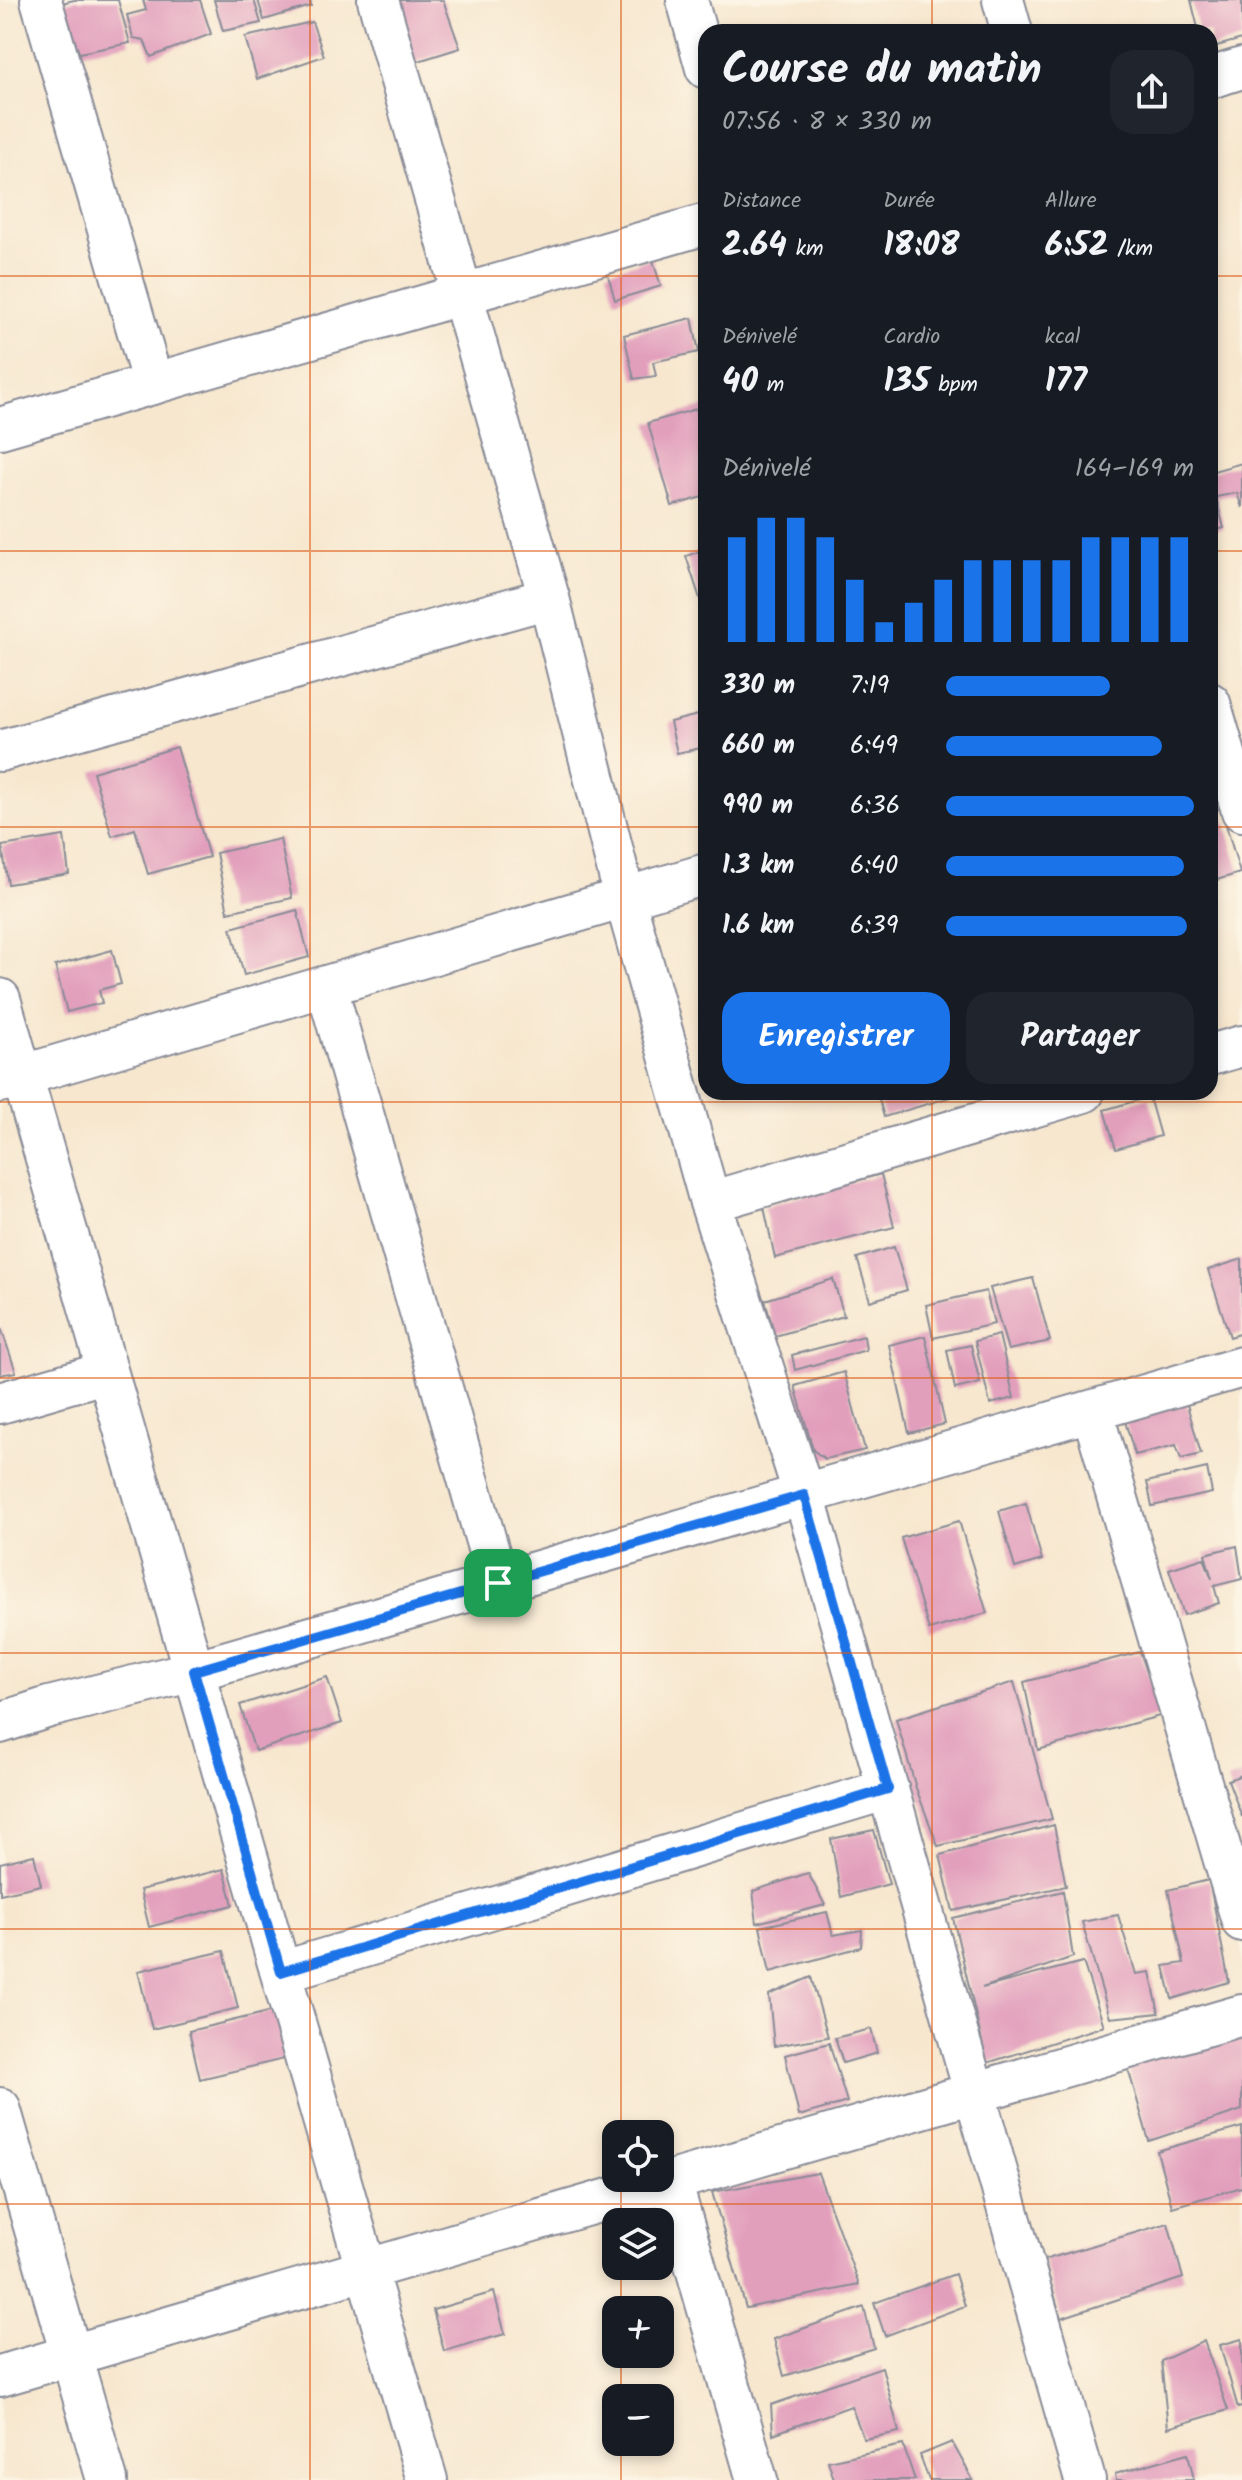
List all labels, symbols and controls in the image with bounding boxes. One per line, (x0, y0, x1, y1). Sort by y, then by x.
text: Course du matin (722, 36, 1042, 106)
button: share (1110, 50, 1194, 134)
text: 07:56 · 8 × 330 m (722, 101, 932, 143)
text: Distance (722, 184, 801, 219)
text: Durée (883, 184, 935, 219)
text: Allure (1045, 184, 1097, 219)
text: 2.64 (722, 219, 787, 273)
text: 18:08 (883, 219, 960, 273)
text: 6:52 (1045, 219, 1108, 273)
text: km (787, 232, 824, 267)
text: /km (1108, 232, 1153, 267)
text: Dénivelé (722, 320, 797, 355)
text: Cardio (883, 320, 940, 355)
text: kcal (1045, 320, 1080, 355)
text: 40 (722, 355, 758, 409)
text: 135 (883, 355, 929, 409)
text: 177 (1045, 355, 1087, 409)
text: m (758, 368, 784, 403)
text: bpm (929, 368, 978, 403)
text: Dénivelé (722, 448, 811, 490)
text: 164–169 m (1075, 448, 1194, 490)
text: 330 m (722, 665, 795, 707)
text: 7:19 (850, 665, 889, 707)
text: 660 m (722, 725, 795, 767)
text: 6:49 (850, 725, 898, 767)
text: 990 m (722, 785, 793, 827)
text: 6:36 (850, 785, 900, 827)
text: 1.3 km (722, 845, 794, 887)
text: 6:40 (850, 845, 898, 887)
text: 1.6 km (722, 905, 794, 947)
text: 6:39 (850, 905, 898, 947)
button: Enregistrer (722, 992, 950, 1084)
button: Partager (966, 992, 1194, 1084)
pin (464, 1549, 532, 1617)
icon: arrive (476, 1561, 520, 1605)
map controls (602, 2120, 674, 2456)
button: locate (602, 2120, 674, 2192)
button: layers (602, 2208, 674, 2280)
button: + (602, 2296, 674, 2368)
button: − (602, 2384, 674, 2456)

